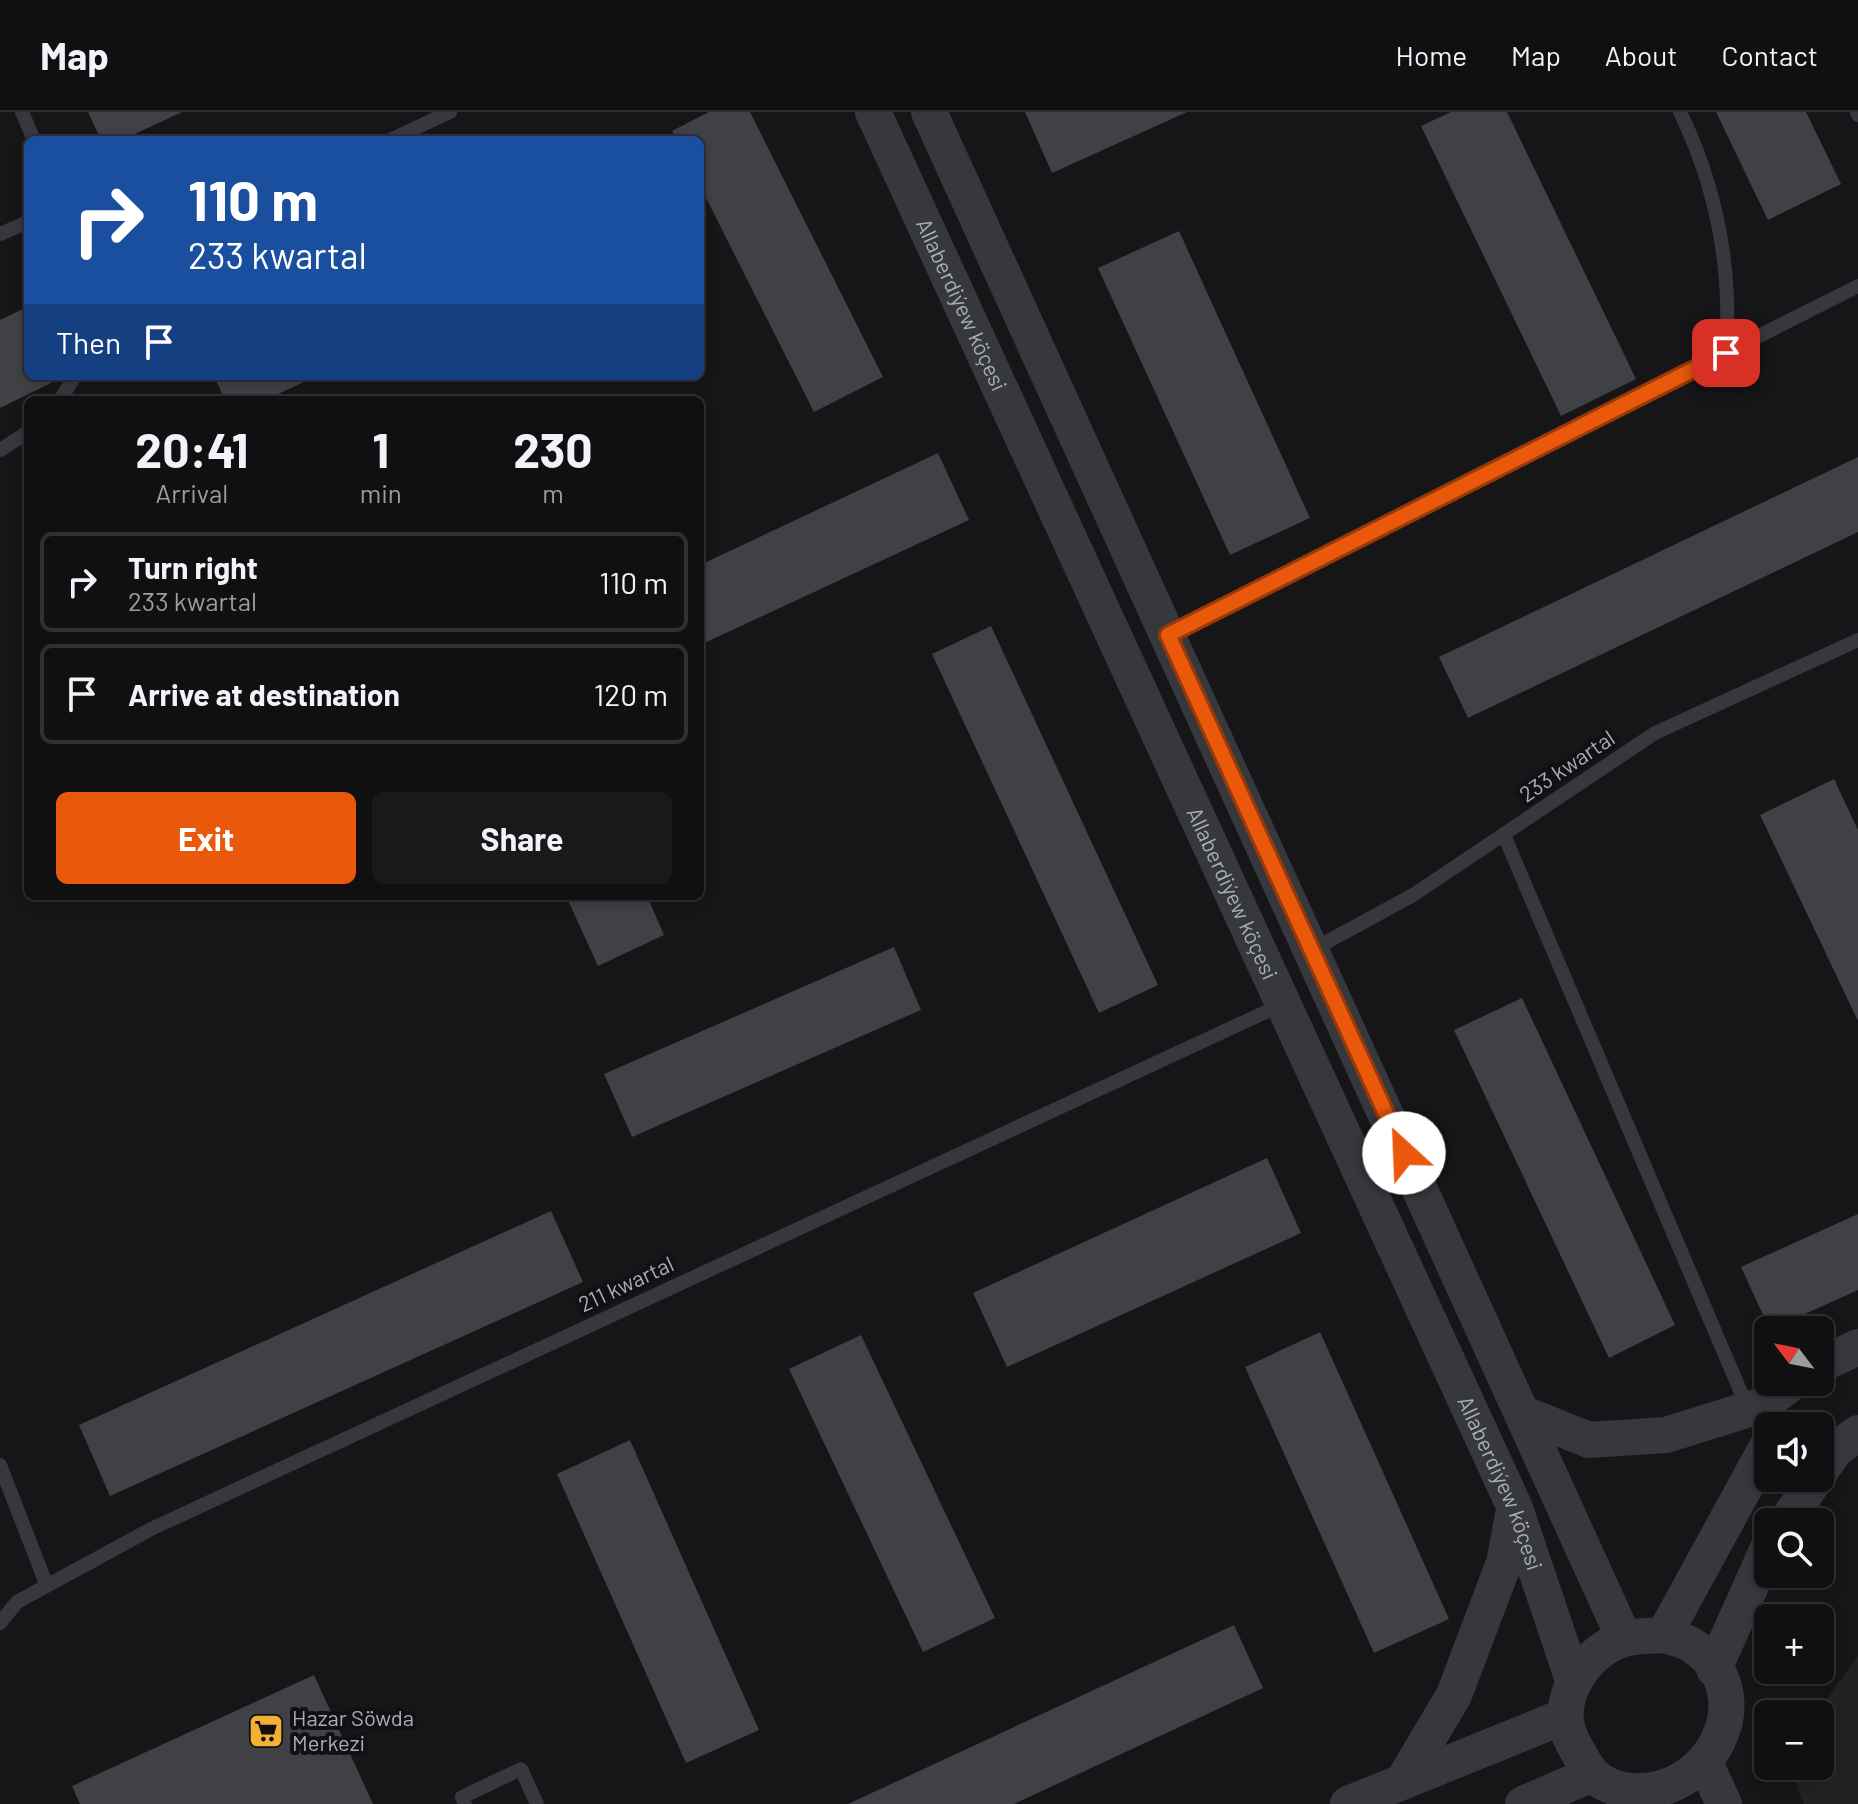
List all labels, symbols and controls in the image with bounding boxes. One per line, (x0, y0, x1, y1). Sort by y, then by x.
text: Map (40, 32, 109, 78)
text: Home (1396, 38, 1467, 72)
text: Map (1511, 38, 1561, 72)
text: About (1605, 38, 1677, 72)
text: Contact (1721, 38, 1818, 72)
text: 110 m (188, 165, 318, 232)
icon: right (56, 168, 160, 272)
street label: Allaberdiýew köçesi (912, 214, 1013, 395)
text: 233 kwartal (188, 233, 367, 276)
pin (1692, 319, 1760, 387)
icon: arrive (137, 320, 181, 364)
text: Then (56, 324, 121, 360)
icon: arrive (1704, 331, 1748, 375)
text: 20:41 (135, 420, 248, 478)
text: 1 (372, 420, 389, 478)
text: 230 (513, 420, 593, 478)
text: Arrival (156, 477, 228, 508)
text: min (360, 477, 402, 508)
text: m (542, 477, 564, 508)
text: Turn right (128, 549, 258, 585)
icon: right (60, 560, 104, 604)
text: 110 m (599, 564, 668, 600)
text: 233 kwartal (128, 585, 257, 616)
icon: arrive (60, 672, 104, 716)
text: Arrive at destination (128, 676, 400, 712)
text: 120 m (594, 676, 668, 712)
street label: 233 kwartal (1514, 724, 1619, 806)
button: Exit (56, 792, 356, 884)
button: Share (372, 792, 672, 884)
street label: Allaberdiýew köçesi (1182, 803, 1284, 983)
position arrow (1362, 1111, 1446, 1195)
street label: 211 kwartal (574, 1250, 677, 1316)
north arrow (1754, 1316, 1834, 1396)
map controls (1754, 1316, 1834, 1780)
street label: Allaberdiýew köçesi (1453, 1391, 1549, 1573)
button: sound (1754, 1412, 1834, 1492)
button: search (1754, 1508, 1834, 1588)
button: + (1754, 1604, 1834, 1684)
button: − (1754, 1700, 1834, 1780)
place label: Hazar Söwda Merkezi (292, 1704, 414, 1755)
supermarket icon: Hazar Söwda Merkezi (247, 1712, 285, 1750)

